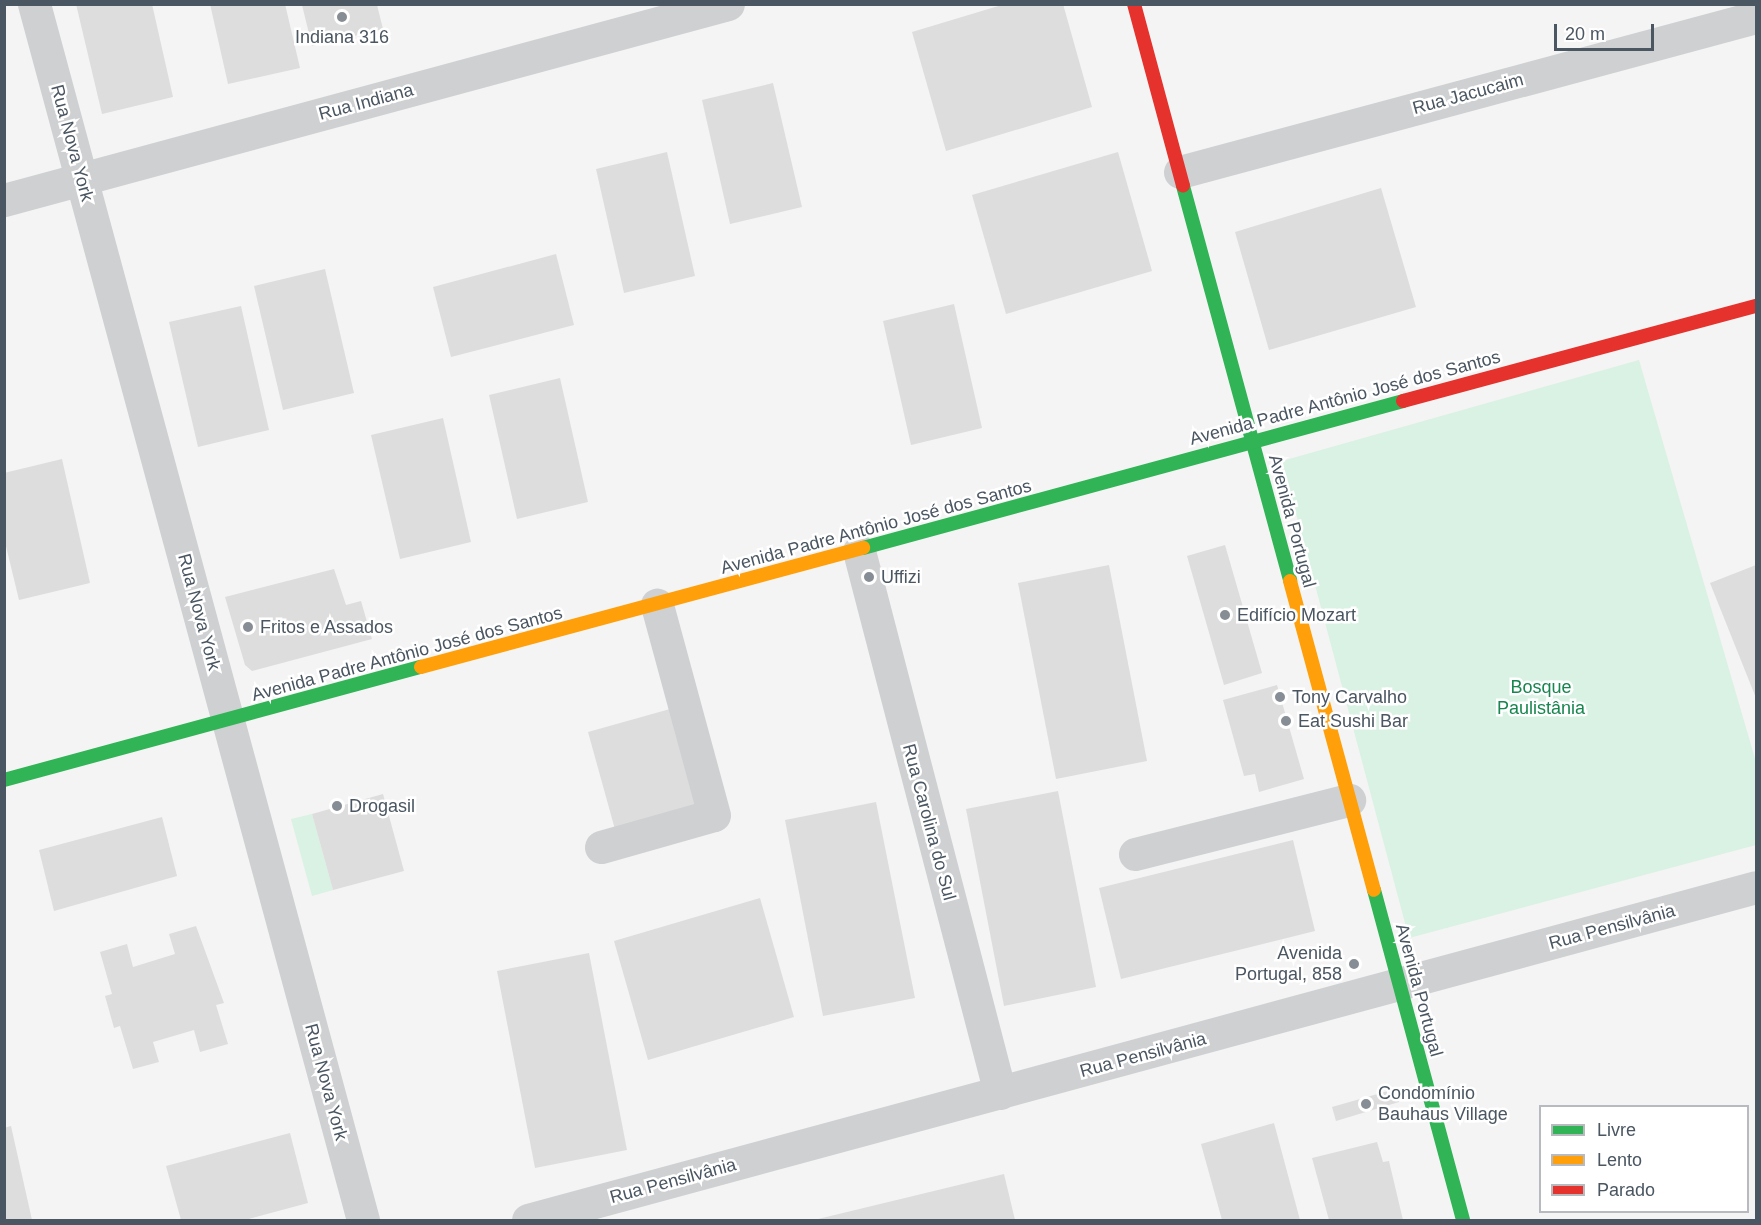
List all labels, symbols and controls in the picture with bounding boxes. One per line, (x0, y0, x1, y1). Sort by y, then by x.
marker: Indiana 316 (335, 10, 349, 24)
scale bar (1557, 12, 1658, 50)
text: 20 m (1565, 24, 1605, 44)
place label: Indiana 316 (295, 26, 389, 48)
street label: Rua Jacucaim (1410, 69, 1526, 119)
street label: Rua Indiana (316, 79, 416, 125)
street label: Rua Nova York (46, 82, 98, 204)
street label: Avenida Padre Antônio José dos Santos (1187, 346, 1503, 450)
street label: Avenida Portugal (1264, 452, 1320, 590)
street label: Avenida Padre Antônio José dos Santos (718, 475, 1034, 579)
street label: Rua Nova York (173, 551, 225, 673)
place label: Uffizi (881, 566, 921, 588)
marker: Uffizi (862, 570, 876, 584)
street label: Avenida Padre Antônio José dos Santos (249, 602, 565, 706)
place label: Edifício Mozart (1237, 604, 1356, 626)
marker: Edifício Mozart (1218, 608, 1232, 622)
place label: Fritos e Assados (260, 616, 394, 638)
marker: Fritos e Assados (241, 620, 255, 634)
park label: Bosque Paulistânia (1497, 677, 1585, 720)
place label: Tony Carvalho (1292, 686, 1407, 708)
marker: Tony Carvalho (1273, 690, 1287, 704)
place label: Eat Sushi Bar (1298, 710, 1408, 732)
marker: Eat Sushi Bar (1279, 714, 1293, 728)
street label: Rua Carolina do Sul (898, 741, 960, 903)
place label: Drogasil (349, 795, 415, 817)
marker: Drogasil (330, 799, 344, 813)
street label: Rua Pensilvânia (1546, 900, 1678, 954)
street label: Avenida Portugal (1391, 921, 1447, 1059)
place label: Avenida Portugal, 858 (1235, 943, 1342, 986)
marker: Avenida Portugal, 858 (1347, 957, 1361, 971)
street label: Rua Nova York (300, 1021, 352, 1143)
street label: Rua Pensilvânia (1077, 1028, 1209, 1082)
place label: Condomínio Bauhaus Village (1378, 1083, 1508, 1126)
marker: Condomínio Bauhaus Village (1359, 1097, 1373, 1111)
legend (1539, 1105, 1749, 1213)
text: Livre (1597, 1120, 1636, 1140)
text: Lento (1597, 1150, 1642, 1170)
street label: Rua Pensilvânia (607, 1154, 739, 1208)
text: Parado (1597, 1180, 1655, 1200)

